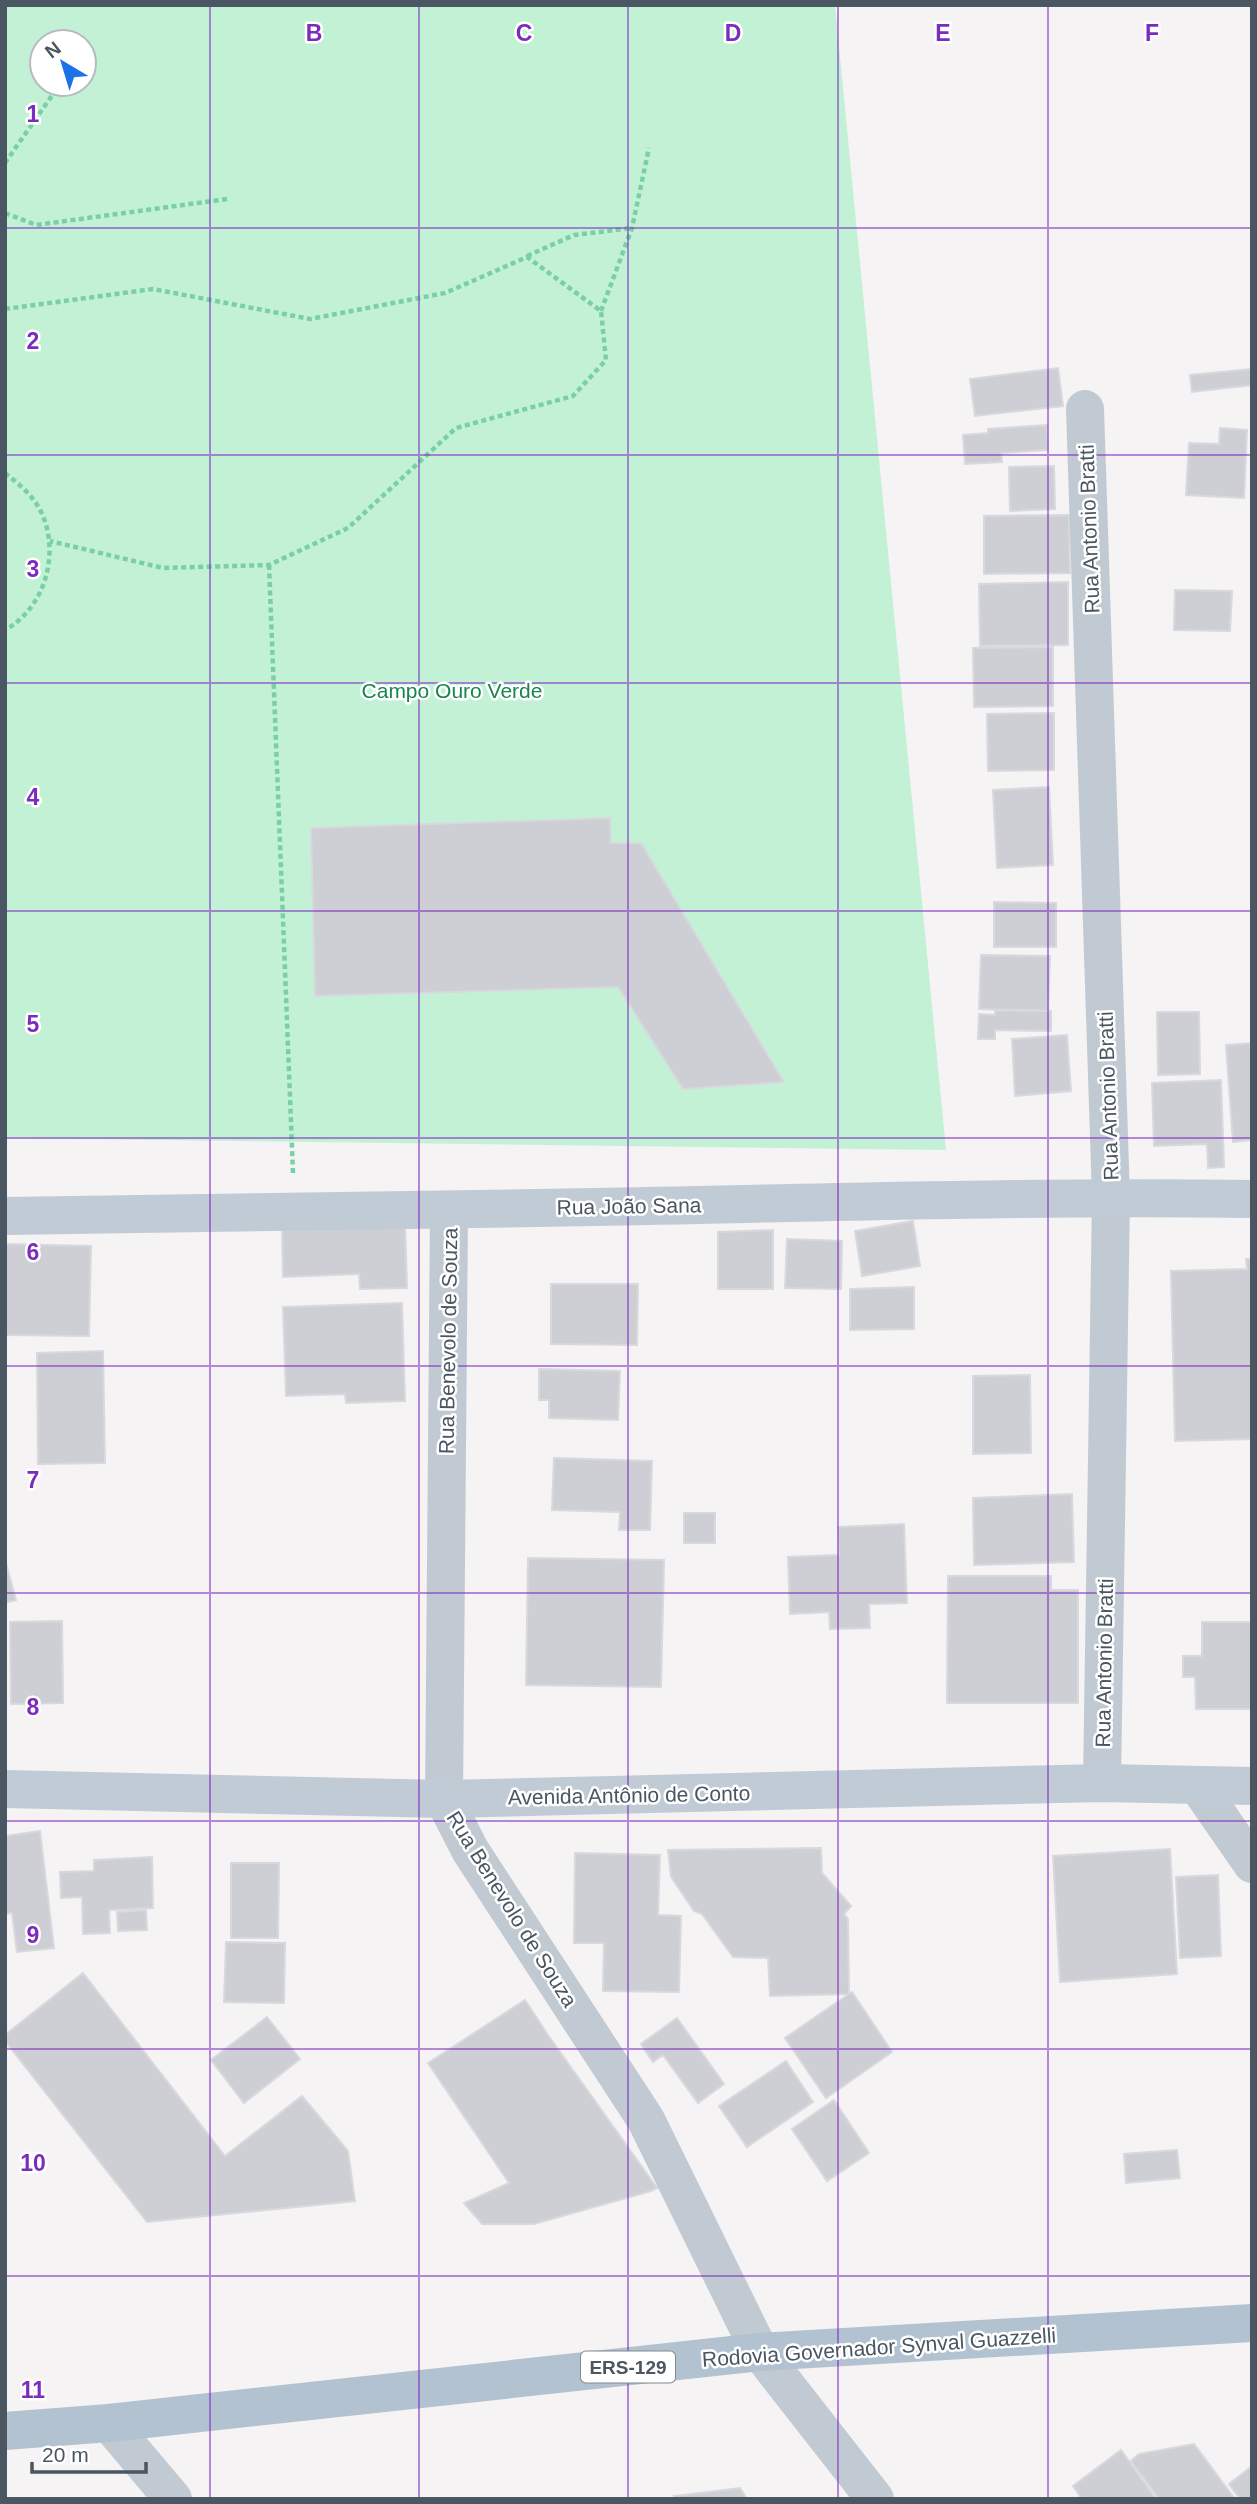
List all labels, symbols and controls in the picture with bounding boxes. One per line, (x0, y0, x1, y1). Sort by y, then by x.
text: B (306, 20, 322, 46)
text: C (516, 20, 532, 46)
text: D (725, 20, 741, 46)
text: E (935, 20, 951, 46)
text: F (1145, 20, 1159, 46)
north arrow (28, 28, 98, 98)
text: N (41, 37, 65, 62)
text: 1 (27, 101, 40, 127)
text: 2 (27, 328, 39, 354)
street label: Rua Antonio Bratti (1075, 444, 1103, 614)
text: 3 (27, 556, 39, 582)
park label: Campo Ouro Verde (362, 679, 542, 702)
text: 4 (27, 784, 40, 810)
text: 5 (27, 1011, 40, 1037)
street label: Rua Antonio Bratti (1094, 1011, 1122, 1181)
street label: Rua João Sana (556, 1193, 702, 1219)
street label: Rua Benevolo de Souza (435, 1227, 461, 1454)
text: 6 (27, 1239, 39, 1265)
text: 7 (27, 1467, 39, 1493)
street label: Rua Antonio Bratti (1091, 1578, 1117, 1748)
text: 8 (27, 1694, 40, 1720)
street label: Avenida Antônio de Conto (508, 1781, 750, 1809)
street label: Rua Benevolo de Souza (442, 1807, 582, 2011)
text: 9 (27, 1922, 39, 1948)
text: 10 (20, 2150, 46, 2176)
street label: Rodovia Governador Synval Guazzelli (701, 2323, 1057, 2371)
road number: ERS-129 (581, 2352, 675, 2382)
text: 11 (21, 2377, 45, 2403)
scale bar (32, 2430, 145, 2474)
text: 20 m (42, 2443, 89, 2466)

